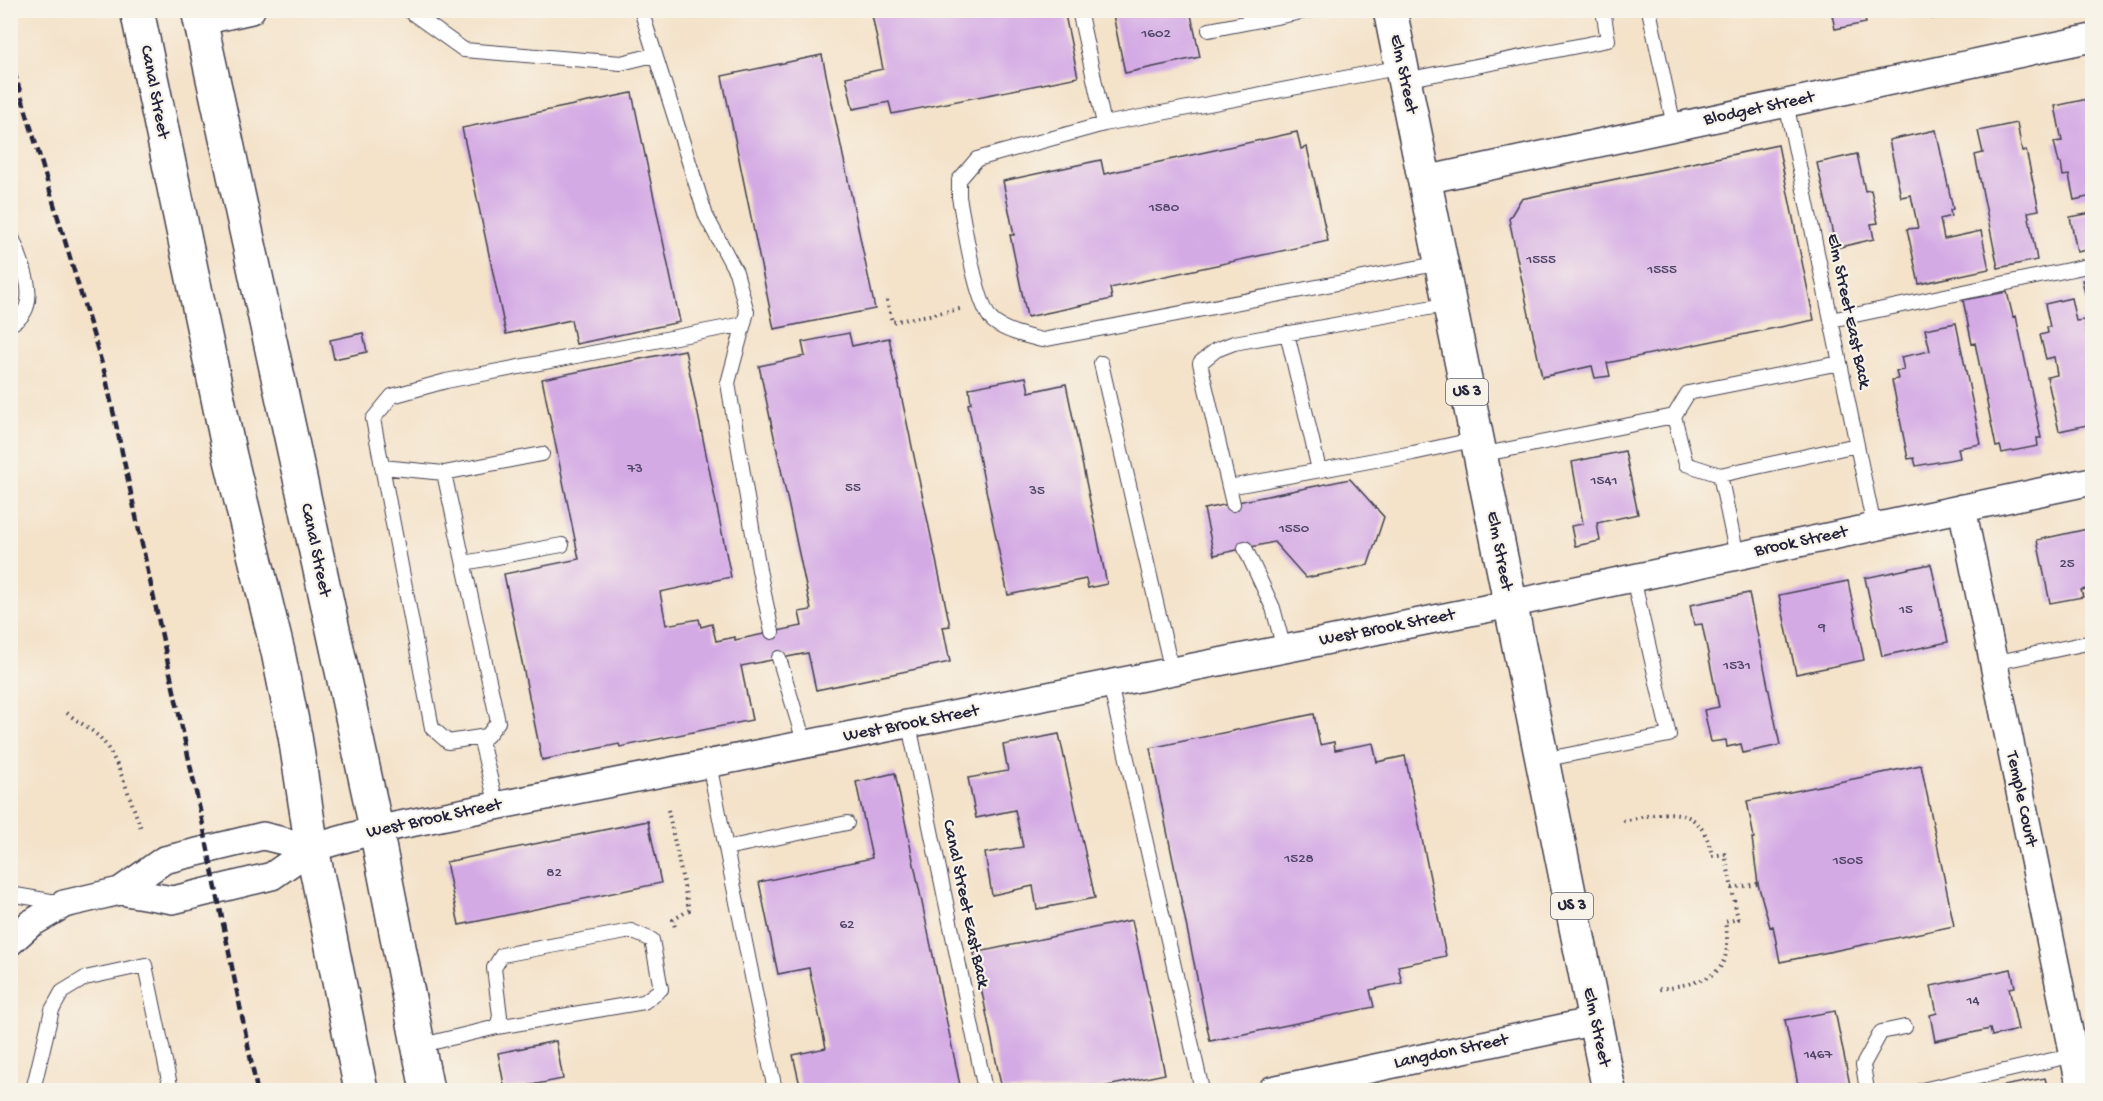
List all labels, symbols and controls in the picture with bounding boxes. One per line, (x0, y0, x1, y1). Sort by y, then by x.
house number: 1602 (1140, 25, 1171, 43)
street label: Elm Street (1384, 33, 1422, 117)
street label: Canal Street (135, 44, 174, 142)
street label: Blodget Street (1701, 87, 1818, 131)
house number: 1580 (1148, 199, 1180, 217)
street label: Elm Street East Back (1821, 232, 1875, 392)
house number: 1555 (1525, 251, 1556, 269)
house number: 1555 (1646, 261, 1677, 279)
road number: US 3 (1446, 379, 1488, 405)
house number: 73 (626, 460, 643, 478)
house number: 1541 (1589, 472, 1618, 490)
house number: 55 (845, 479, 861, 497)
house number: 35 (1028, 482, 1045, 500)
street label: Canal Street (295, 502, 335, 600)
street label: Elm Street (1481, 510, 1517, 594)
house number: 1550 (1278, 520, 1310, 538)
street label: Brook Street (1752, 522, 1851, 562)
house number: 25 (2059, 555, 2075, 573)
house number: 15 (1898, 601, 1913, 619)
street label: West Brook Street (1318, 604, 1458, 651)
house number: 9 (1817, 619, 1826, 637)
house number: 1531 (1722, 657, 1751, 675)
street label: West Brook Street (842, 700, 982, 747)
street label: Temple Court (2000, 749, 2042, 850)
street label: West Brook Street (365, 794, 505, 844)
street label: Canal Street East Back (937, 818, 994, 992)
house number: 1528 (1283, 850, 1314, 868)
house number: 1505 (1832, 852, 1863, 870)
house number: 82 (546, 864, 562, 882)
road number: US 3 (1551, 893, 1593, 919)
house number: 62 (840, 916, 854, 934)
street label: Elm Street (1577, 986, 1615, 1070)
house number: 14 (1965, 992, 1980, 1010)
street label: Langdon Street (1392, 1029, 1512, 1074)
house number: 1467 (1803, 1046, 1833, 1064)

